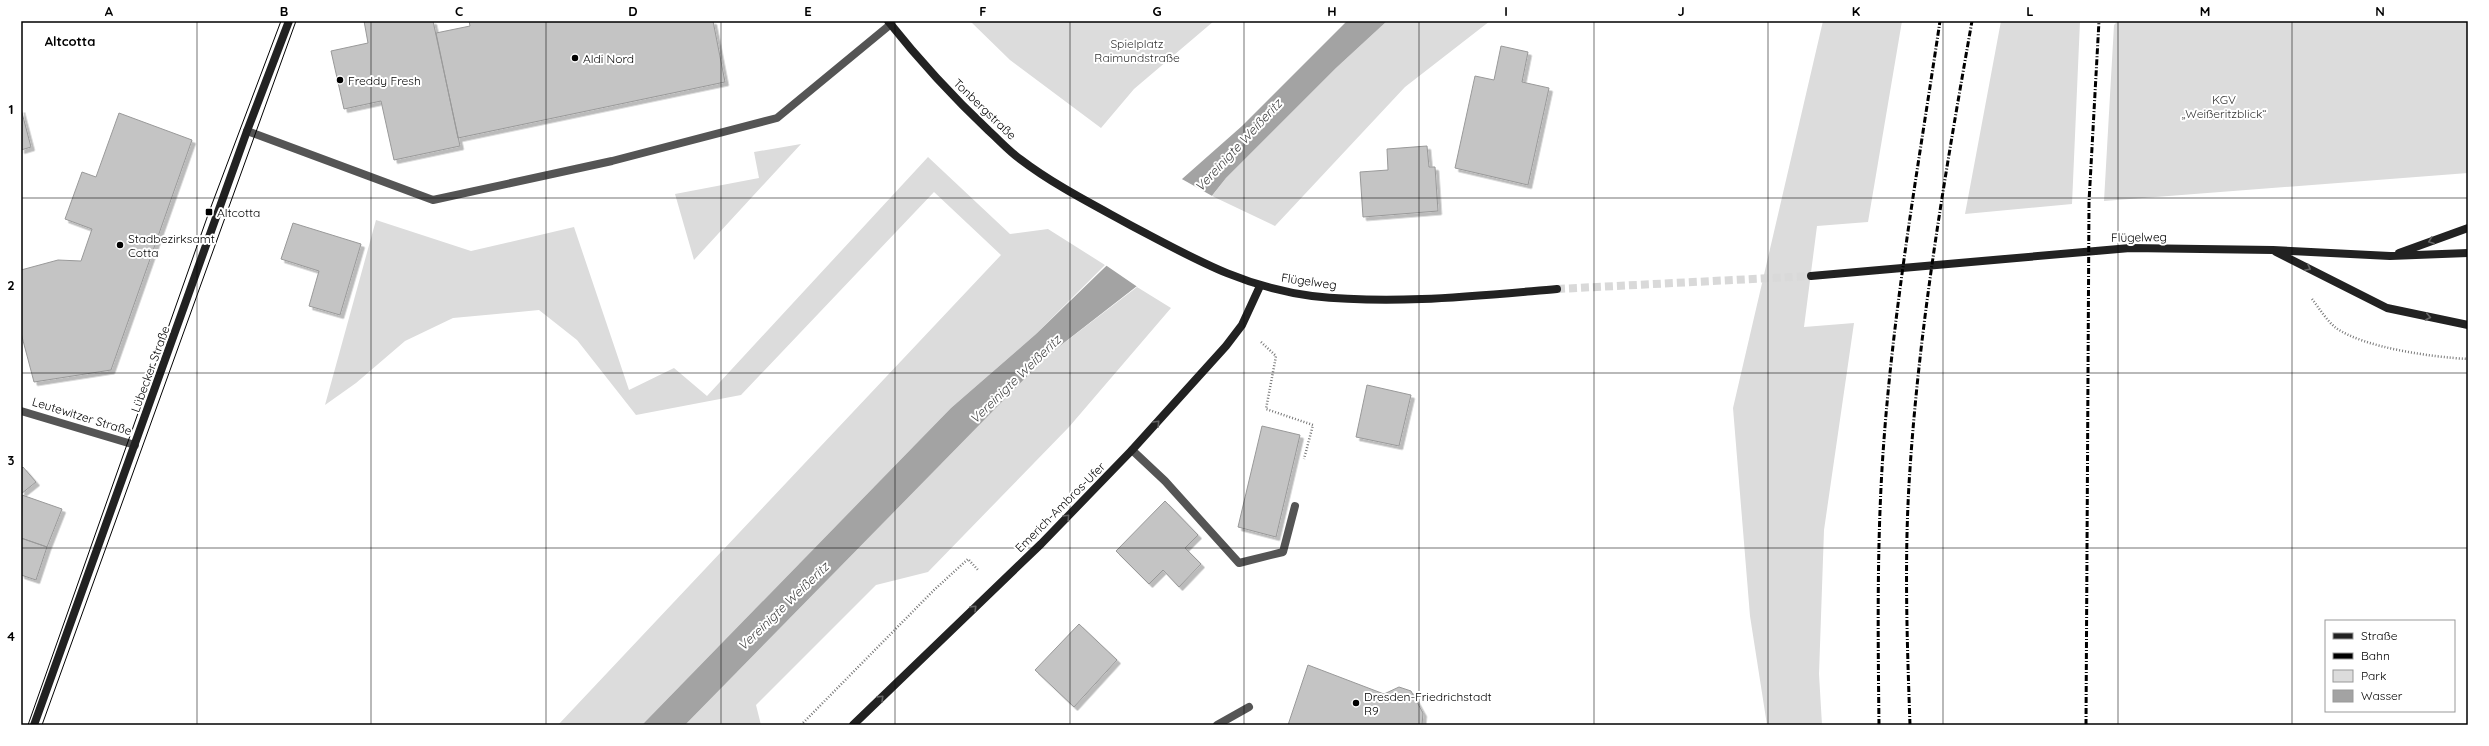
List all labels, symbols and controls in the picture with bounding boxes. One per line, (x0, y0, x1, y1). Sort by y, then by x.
text: A (105, 3, 114, 19)
text: B (280, 3, 288, 19)
text: C (455, 3, 463, 19)
text: D (628, 3, 638, 19)
text: E (804, 3, 812, 19)
text: F (979, 3, 987, 19)
text: G (1152, 3, 1162, 19)
text: H (1327, 3, 1337, 19)
text: I (1504, 3, 1508, 19)
text: J (1677, 3, 1685, 19)
text: K (1852, 3, 1861, 19)
text: L (2026, 3, 2034, 19)
text: M (2200, 3, 2210, 19)
text: N (2375, 3, 2385, 19)
district label: Altcotta (45, 33, 95, 49)
park label: Spielplatz Raimundstraße (1094, 36, 1180, 65)
place label: Aldi Nord (583, 51, 634, 66)
marker: Aldi Nord (570, 53, 580, 63)
place label: Freddy Fresh (348, 73, 421, 88)
marker: Freddy Fresh (335, 75, 345, 85)
street label: Tonbergstraße (951, 75, 1020, 143)
park label: KGV „Weißeritzblick“ (2181, 92, 2267, 121)
water label: Vereinigte Weißeritz (1191, 94, 1286, 194)
text: 1 (8, 101, 14, 117)
place label: Altcotta (217, 205, 260, 220)
marker: Altcotta (204, 207, 214, 217)
street label: Flügelweg (2111, 229, 2167, 245)
place label: Stadbezirksamt Cotta (128, 231, 215, 260)
one-way arrow (2428, 237, 2435, 245)
marker: Stadbezirksamt Cotta (115, 240, 125, 250)
one-way arrow (2304, 263, 2311, 271)
street label: Flügelweg (1280, 270, 1338, 292)
text: 2 (7, 277, 15, 293)
one-way arrow (2425, 312, 2431, 320)
street label: Lübecker Straße (127, 324, 173, 414)
water label: Vereinigte Weißeritz (966, 330, 1065, 427)
street label: Leutewitzer Straße (30, 394, 134, 438)
one-way arrow (1152, 420, 1160, 428)
text: 3 (8, 452, 15, 468)
street label: Emerich-Ambros-Ufer (1012, 459, 1108, 555)
one-way arrow (1063, 514, 1070, 522)
water label: Vereinigte Weißeritz (734, 557, 833, 654)
one-way arrow (970, 606, 977, 613)
legend (2325, 620, 2455, 712)
text: 4 (7, 628, 15, 644)
text: Straße (2361, 628, 2398, 643)
text: Bahn (2361, 648, 2390, 663)
text: Park (2361, 668, 2386, 683)
text: Wasser (2361, 688, 2403, 703)
place label: Dresden-Friedrichstadt R9 (1364, 689, 1492, 718)
one-way arrow (876, 695, 884, 703)
marker: Dresden-Friedrichstadt R9 (1351, 698, 1361, 708)

